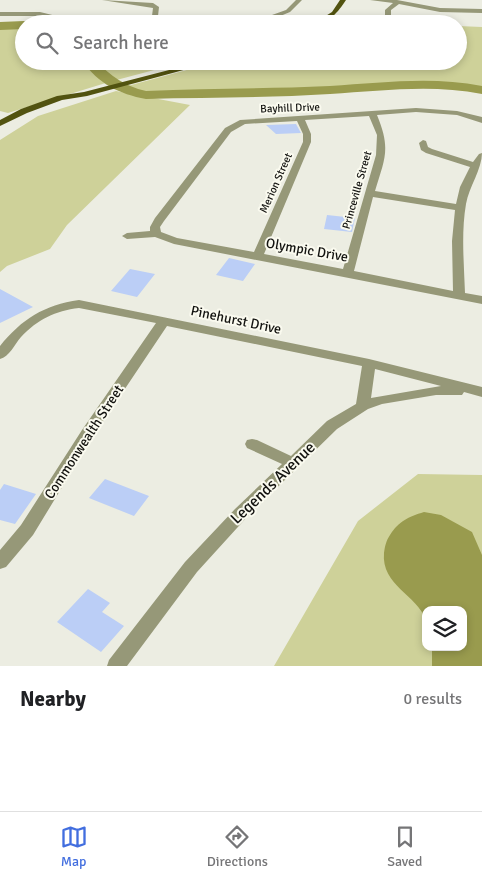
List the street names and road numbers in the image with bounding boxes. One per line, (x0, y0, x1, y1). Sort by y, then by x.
street label: Bayhill Drive (260, 100, 320, 116)
street label: Princeville Street (340, 149, 374, 230)
street label: Merion Street (257, 151, 295, 215)
street label: Olympic Drive (265, 234, 349, 266)
street label: Pinehurst Drive (189, 302, 283, 338)
street label: Commonwealth Street (41, 382, 127, 502)
street label: Legends Avenue (226, 438, 320, 528)

